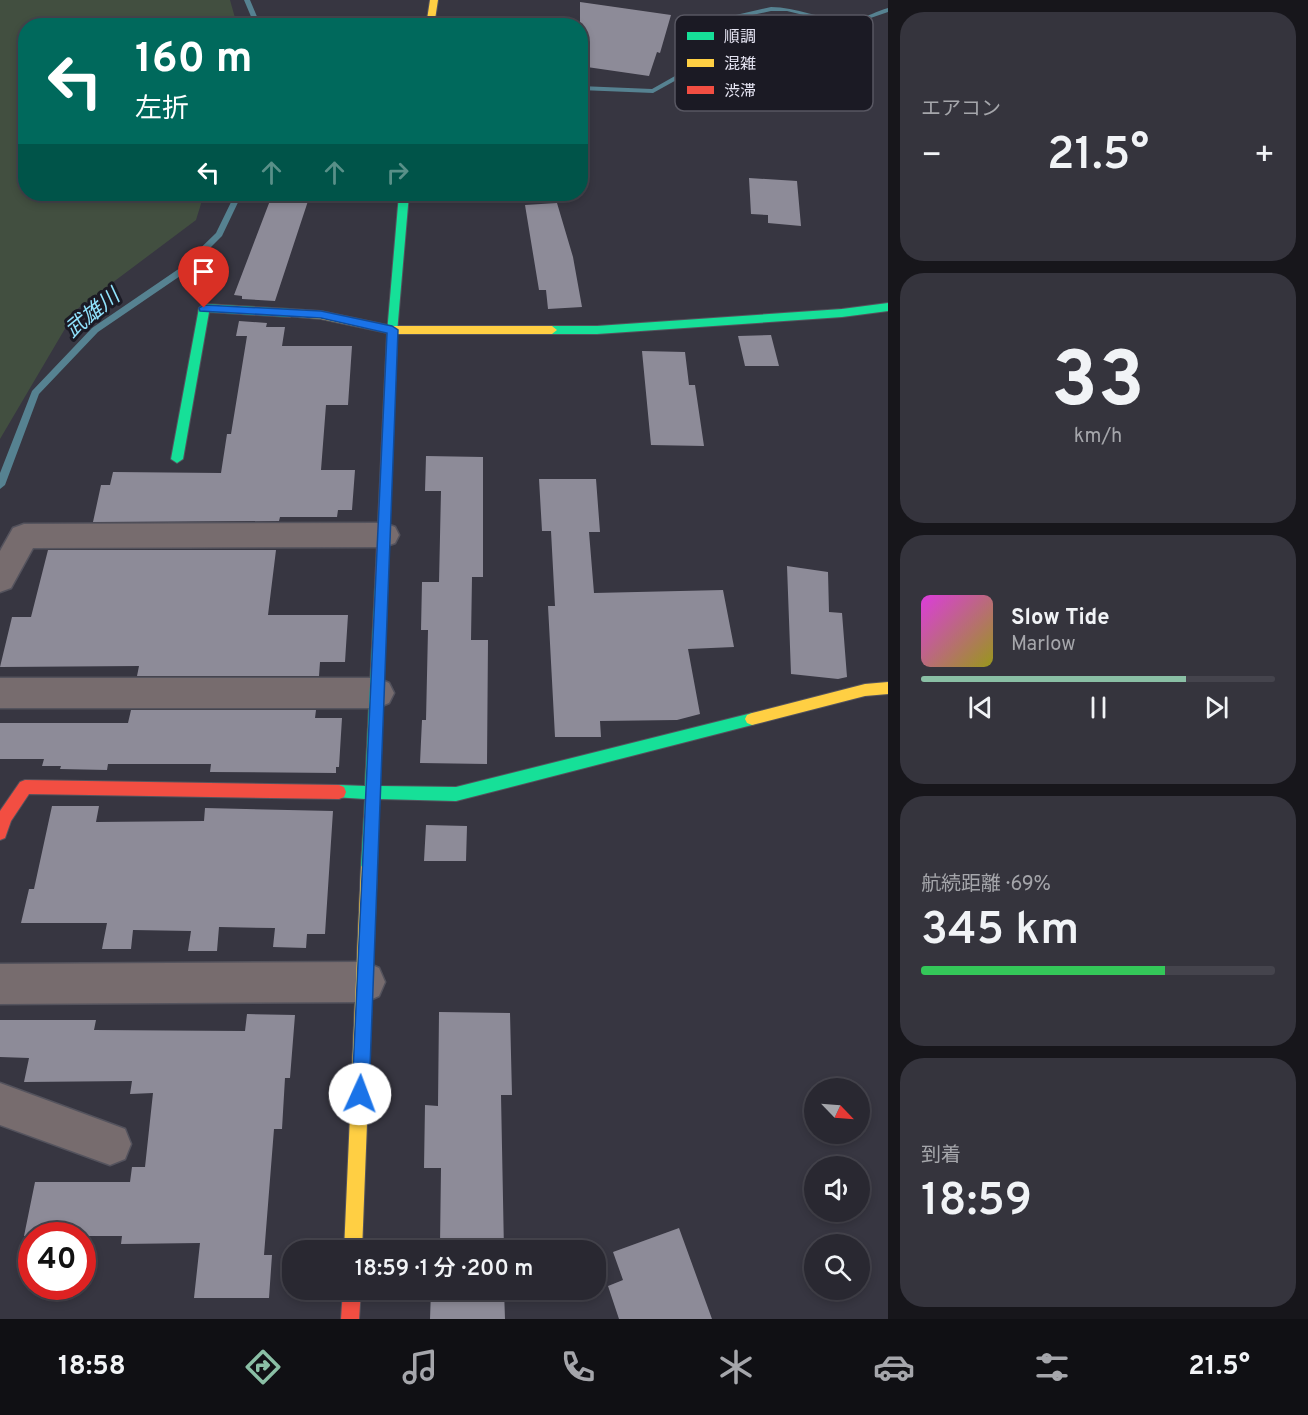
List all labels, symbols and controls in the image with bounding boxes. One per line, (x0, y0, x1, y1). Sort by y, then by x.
legend (675, 15, 873, 111)
text: 順調 (724, 28, 756, 48)
text: 160 m (135, 34, 253, 87)
icon: left (36, 42, 114, 120)
text: 混雑 (724, 55, 756, 75)
text: 渋滞 (724, 82, 756, 102)
text: 左折 (135, 93, 189, 127)
text: エアコン (921, 97, 1001, 123)
text: 21.5° (1047, 128, 1149, 185)
text: − (921, 136, 942, 178)
text: + (1254, 136, 1275, 178)
icon: left (192, 156, 225, 189)
icon: ahead (255, 156, 288, 189)
icon: ahead (318, 156, 351, 189)
icon: right (381, 156, 414, 189)
pin (178, 246, 229, 308)
icon: arrive (187, 255, 220, 288)
water label: 武雄川 (60, 283, 127, 344)
text: 33 (1051, 335, 1145, 434)
text: km/h (1074, 424, 1122, 450)
text: Slow Tide (1011, 605, 1110, 632)
text: Marlow (1011, 632, 1075, 658)
icon: previous (964, 691, 997, 724)
icon: pause (1082, 691, 1115, 724)
icon: next (1200, 691, 1233, 724)
text: 航続距離 · 69% (921, 872, 1051, 898)
text: 345 km (921, 903, 1079, 960)
position arrow (328, 1062, 392, 1126)
north arrow (804, 1078, 870, 1144)
map controls (804, 1078, 870, 1300)
text: 到着 (921, 1143, 961, 1169)
button: sound (804, 1156, 870, 1222)
text: 18:59 (921, 1174, 1032, 1231)
speed limit sign: 40 (18, 1222, 96, 1300)
button: search (804, 1234, 870, 1300)
text: 18:59 · 1 分 · 200 m (355, 1256, 533, 1283)
icon: directions (242, 1346, 284, 1388)
icon: music (399, 1346, 441, 1388)
icon: phone (557, 1346, 599, 1388)
icon: climate (715, 1346, 757, 1388)
icon: car (873, 1346, 915, 1388)
icon: filters (1031, 1346, 1073, 1388)
text: 18:58 (58, 1350, 126, 1384)
text: 21.5° (1188, 1350, 1250, 1384)

